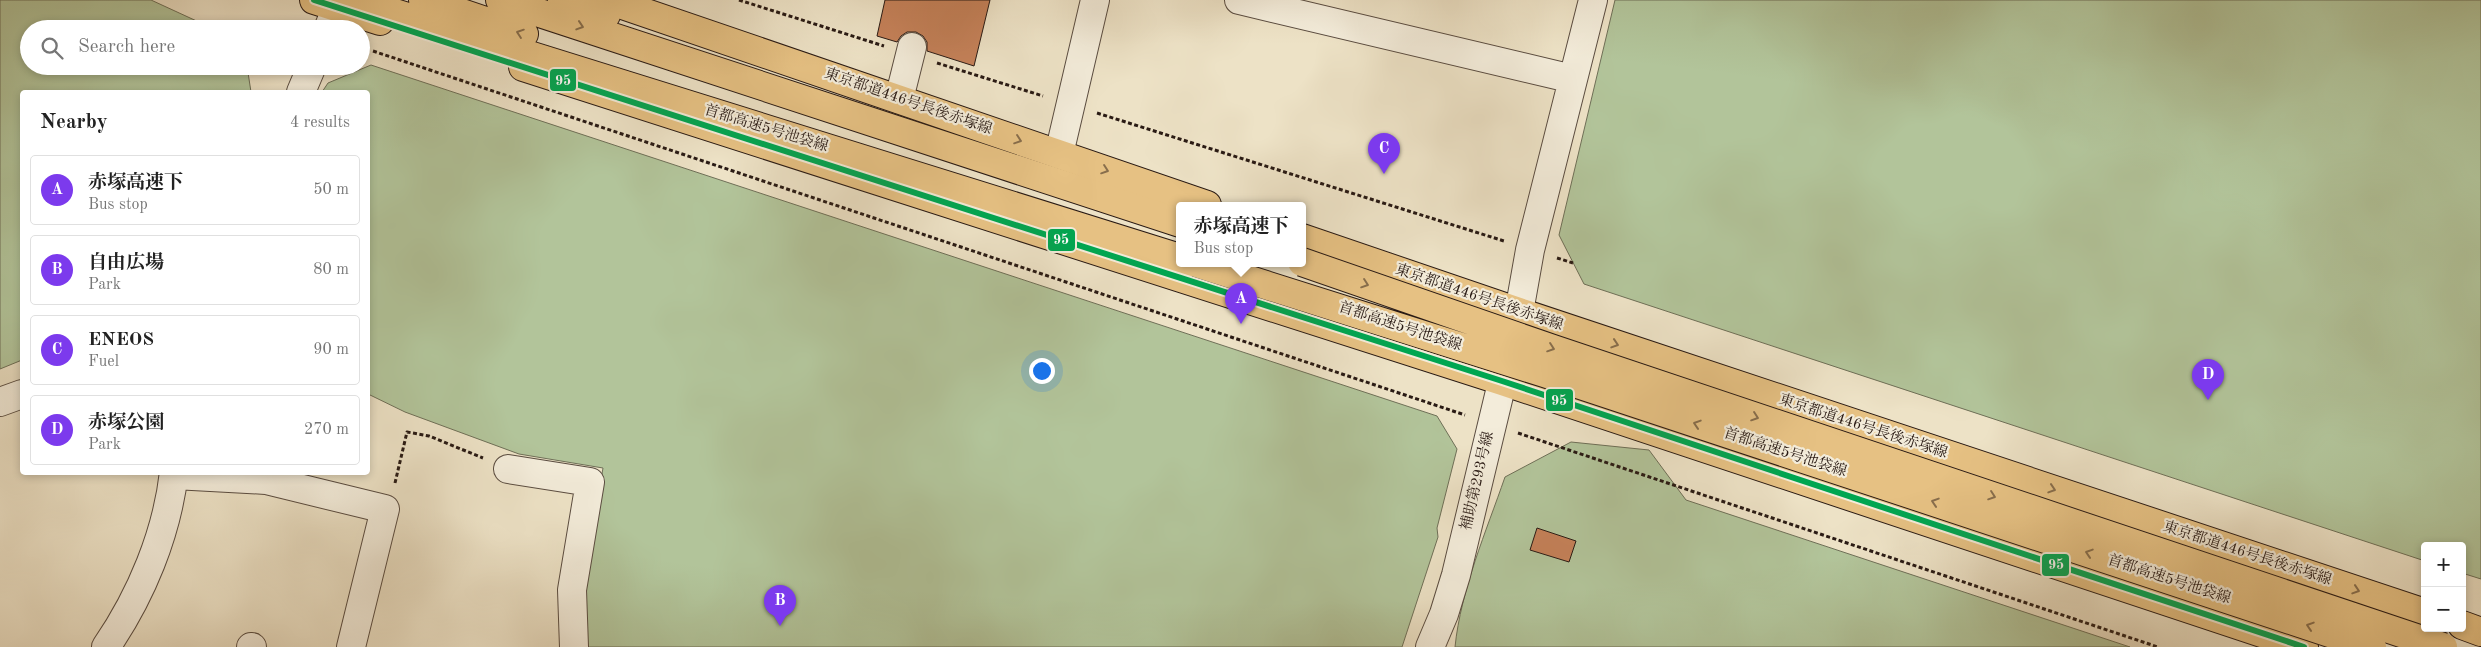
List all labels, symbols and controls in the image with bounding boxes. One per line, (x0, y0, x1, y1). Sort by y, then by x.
search box (20, 20, 370, 75)
one-way arrow (575, 20, 583, 30)
one-way arrow (516, 28, 524, 38)
icon: search (38, 34, 66, 62)
text: Search here (78, 38, 175, 57)
street label: 東京都道446号長後赤塚線 (822, 64, 994, 138)
line badge: 95 (549, 68, 577, 92)
text: 95 (555, 74, 571, 88)
street label: 首都高速5号池袋線 (702, 100, 831, 155)
text: Nearby (40, 112, 108, 133)
text: 4 results (290, 115, 350, 131)
pin: C (1368, 133, 1400, 174)
one-way arrow (1013, 134, 1022, 144)
one-way arrow (1101, 164, 1109, 174)
text: 赤塚高速下 (88, 174, 183, 193)
text: A (51, 182, 63, 198)
text: 50 m (313, 182, 349, 198)
text: Bus stop (88, 197, 148, 213)
popup (1176, 202, 1306, 267)
text: 赤塚高速下 (1193, 218, 1289, 237)
line badge: 95 (1047, 228, 1076, 252)
text: 95 (1053, 233, 1069, 247)
text: Bus stop (1193, 241, 1253, 257)
text: 自由広場 (88, 254, 164, 273)
street label: 東京都道446号長後赤塚線 (1393, 260, 1565, 334)
text: B (51, 262, 63, 278)
text: 80 m (313, 262, 349, 278)
text: Park (88, 277, 121, 293)
one-way arrow (1360, 278, 1369, 288)
pin: A (1225, 283, 1257, 324)
street label: 首都高速5号池袋線 (1336, 297, 1464, 354)
text: ENEOS (88, 331, 154, 350)
one-way arrow (1611, 339, 1619, 349)
text: C (52, 342, 62, 358)
text: 90 m (313, 342, 349, 358)
one-way arrow (1547, 342, 1555, 352)
text: Fuel (88, 354, 119, 370)
your location (1029, 358, 1055, 384)
pin: D (2192, 359, 2224, 400)
line badge: 95 (1545, 388, 1574, 412)
street label: 東京都道446号長後赤塚線 (1777, 391, 1950, 461)
text: 95 (1551, 394, 1567, 408)
one-way arrow (1751, 411, 1759, 421)
text: 赤塚公園 (88, 414, 164, 433)
one-way arrow (1694, 419, 1702, 429)
text: D (51, 422, 63, 438)
text: 270 m (304, 422, 349, 438)
street label: 首都高速5号池袋線 (1721, 423, 1849, 480)
street label: 補助第293号線 (1457, 430, 1497, 532)
text: Park (88, 437, 121, 453)
one-way arrow (2047, 484, 2056, 494)
one-way arrow (1988, 490, 1996, 500)
one-way arrow (1931, 498, 1939, 508)
street label: 東京都道446号長後赤塚線 (2161, 518, 2334, 588)
map controls (2421, 542, 2466, 632)
button: + (2421, 542, 2466, 587)
one-way arrow (2085, 549, 2094, 559)
street label: 首都高速5号池袋線 (2105, 550, 2233, 607)
line badge: 95 (2041, 553, 2070, 577)
text: 95 (2048, 558, 2064, 572)
one-way arrow (2351, 584, 2359, 594)
pin: B (764, 585, 796, 626)
button: − (2421, 587, 2466, 632)
one-way arrow (2306, 622, 2314, 632)

